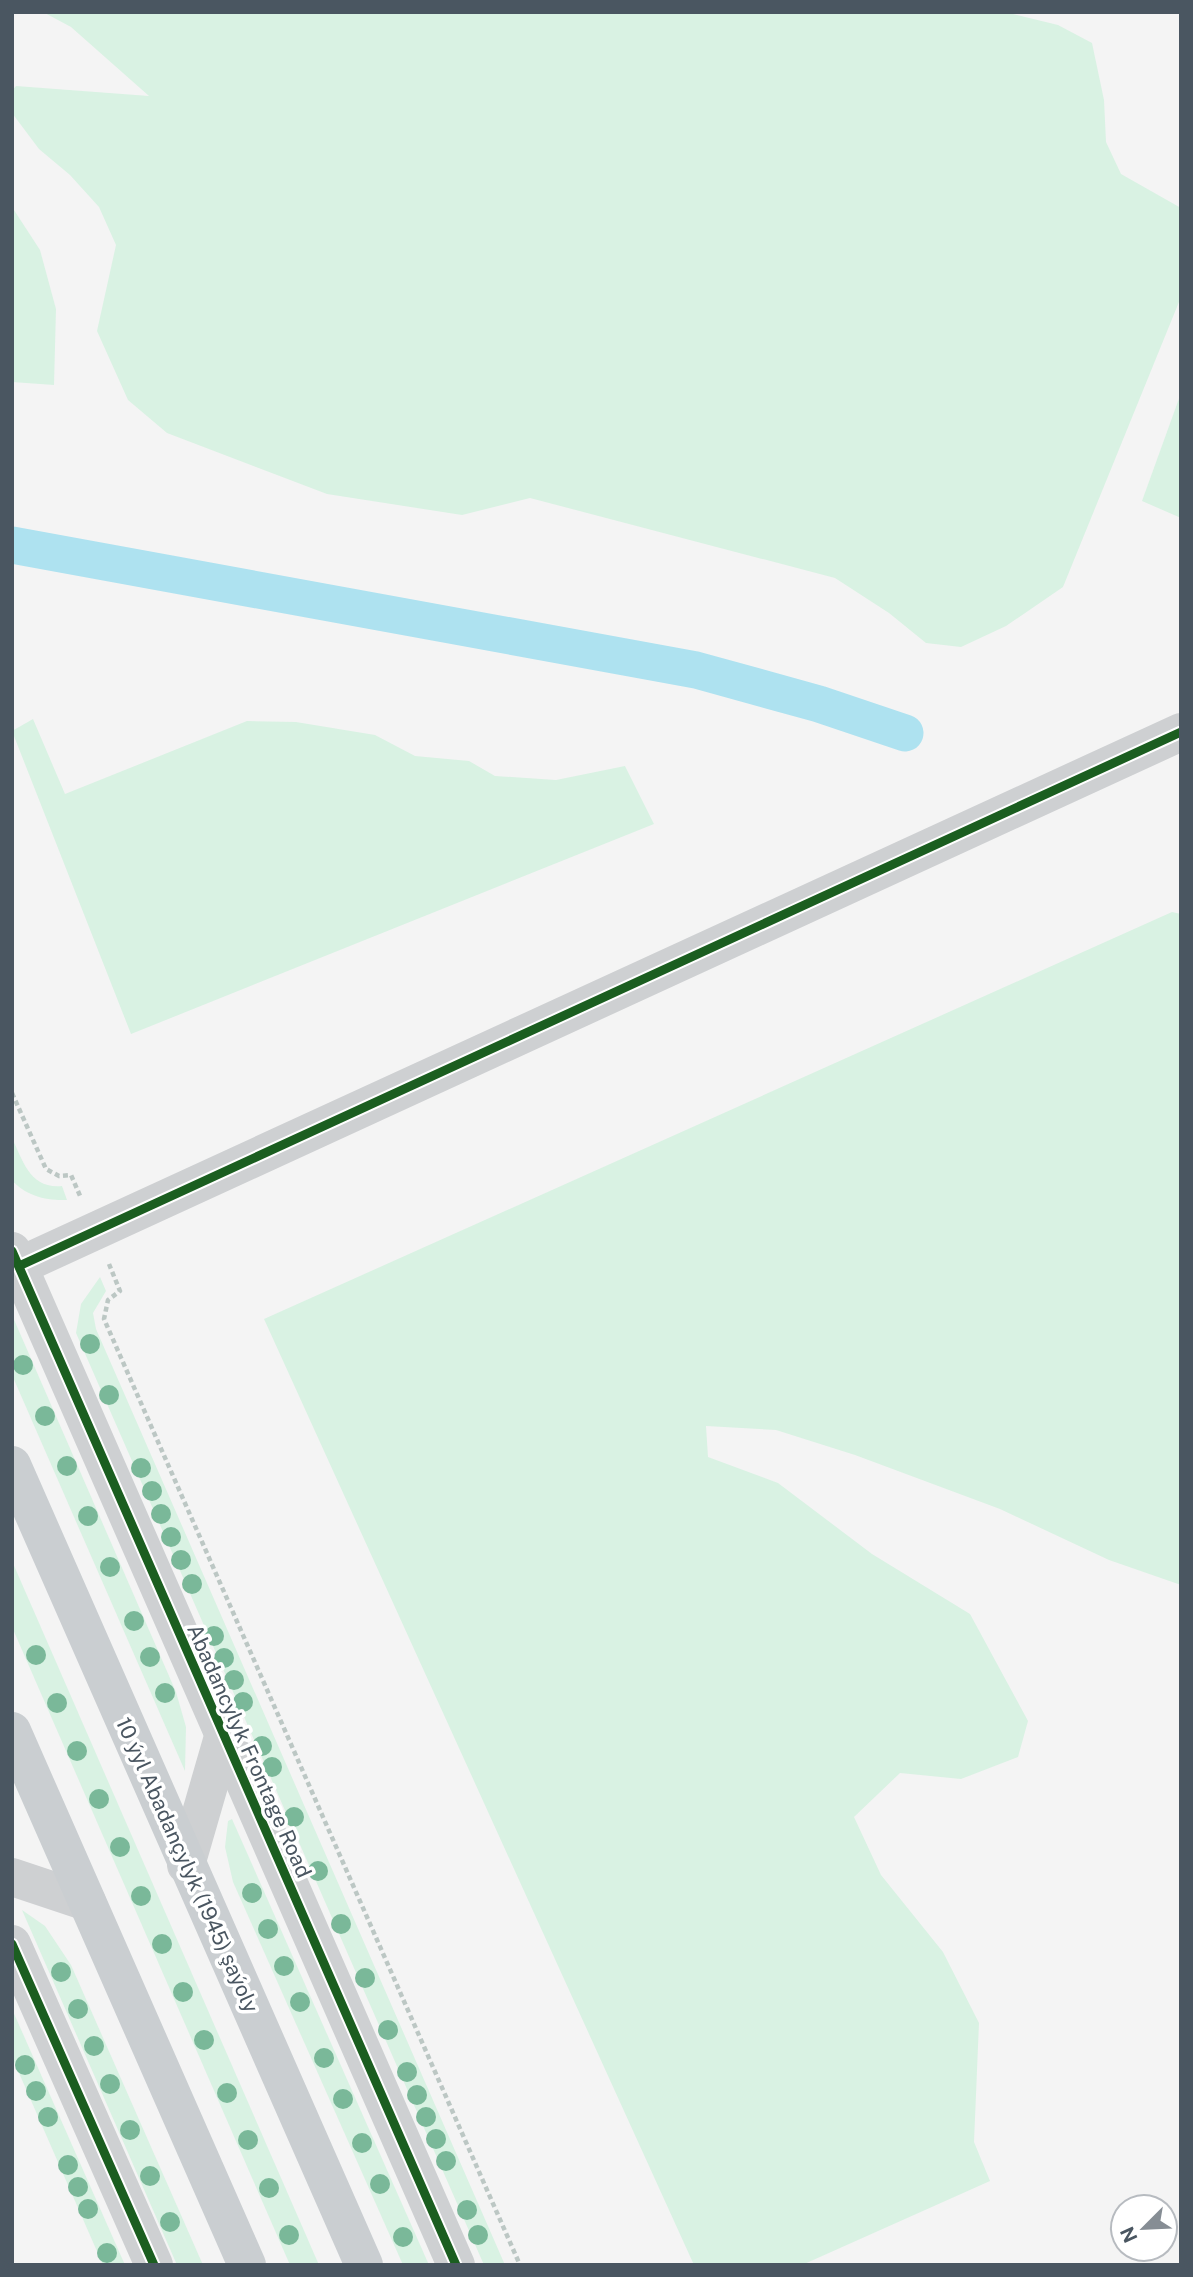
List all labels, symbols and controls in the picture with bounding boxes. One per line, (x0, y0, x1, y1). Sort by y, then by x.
street label: Abadancylyk Frontage Road (182, 1620, 317, 1881)
street label: 10 ýyl Abadançylyk (1945) şaýoly (111, 1713, 264, 2016)
north arrow (1109, 2193, 1179, 2263)
text: N (1115, 2224, 1142, 2246)

